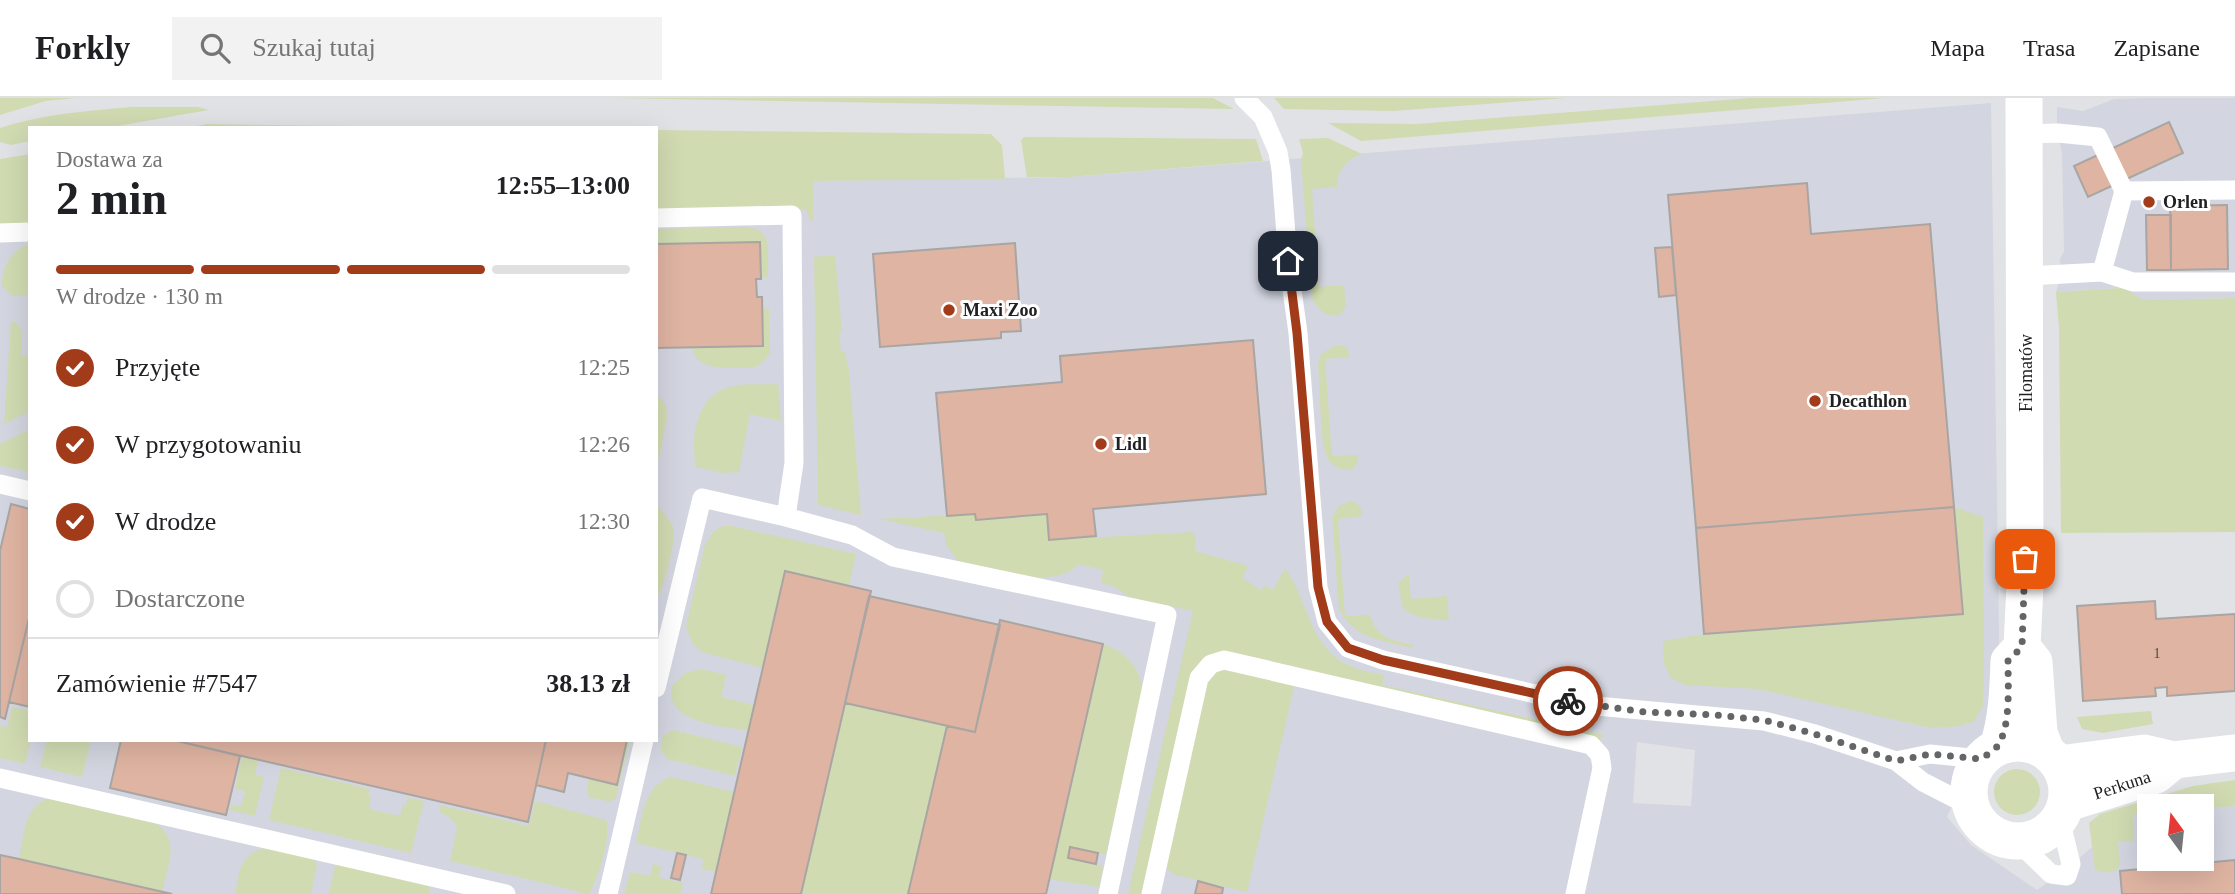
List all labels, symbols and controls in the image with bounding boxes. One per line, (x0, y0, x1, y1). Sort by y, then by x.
search box (172, 17, 662, 80)
icon: search (196, 29, 234, 67)
text: Forkly (35, 30, 130, 66)
text: Szukaj tutaj (252, 33, 376, 62)
text: Mapa (1930, 35, 1985, 61)
text: Trasa (2023, 35, 2075, 61)
text: Zapisane (2113, 35, 2200, 61)
text: Dostawa za (56, 147, 163, 172)
text: 12:55–13:00 (496, 171, 630, 200)
text: 2 min (56, 173, 167, 224)
place label: Orlen (2163, 192, 2208, 212)
marker: Orlen (2141, 194, 2157, 210)
pin (1258, 231, 1318, 291)
icon: home (1269, 242, 1307, 280)
text: W drodze · 130 m (56, 284, 223, 309)
place label: Maxi Zoo (963, 300, 1038, 320)
marker: Maxi Zoo (941, 302, 957, 318)
street label: Filomatów (2016, 334, 2036, 412)
icon: check (56, 349, 94, 387)
text: Przyjęte (115, 353, 200, 382)
text: 12:25 (578, 355, 630, 380)
place label: Decathlon (1829, 391, 1907, 411)
marker: Decathlon (1807, 393, 1823, 409)
icon: check (56, 426, 94, 464)
text: W przygotowaniu (115, 430, 302, 459)
text: 12:26 (578, 432, 630, 457)
place label: Lidl (1115, 434, 1147, 454)
marker: Lidl (1093, 436, 1109, 452)
icon: check (56, 503, 94, 541)
text: W drodze (115, 507, 216, 536)
text: 12:30 (578, 509, 630, 534)
pin (1995, 529, 2055, 589)
icon: bag (2006, 540, 2044, 578)
text: Dostarczone (115, 584, 245, 613)
house number: 1 (2154, 646, 2161, 661)
courier (1533, 666, 1603, 736)
text: Zamówienie #7547 (56, 669, 257, 698)
text: 38.13 zł (546, 669, 630, 698)
icon: bike (1549, 682, 1587, 720)
street label: Perkuna (2091, 766, 2153, 804)
north arrow (2137, 794, 2214, 872)
map controls (2137, 794, 2214, 871)

